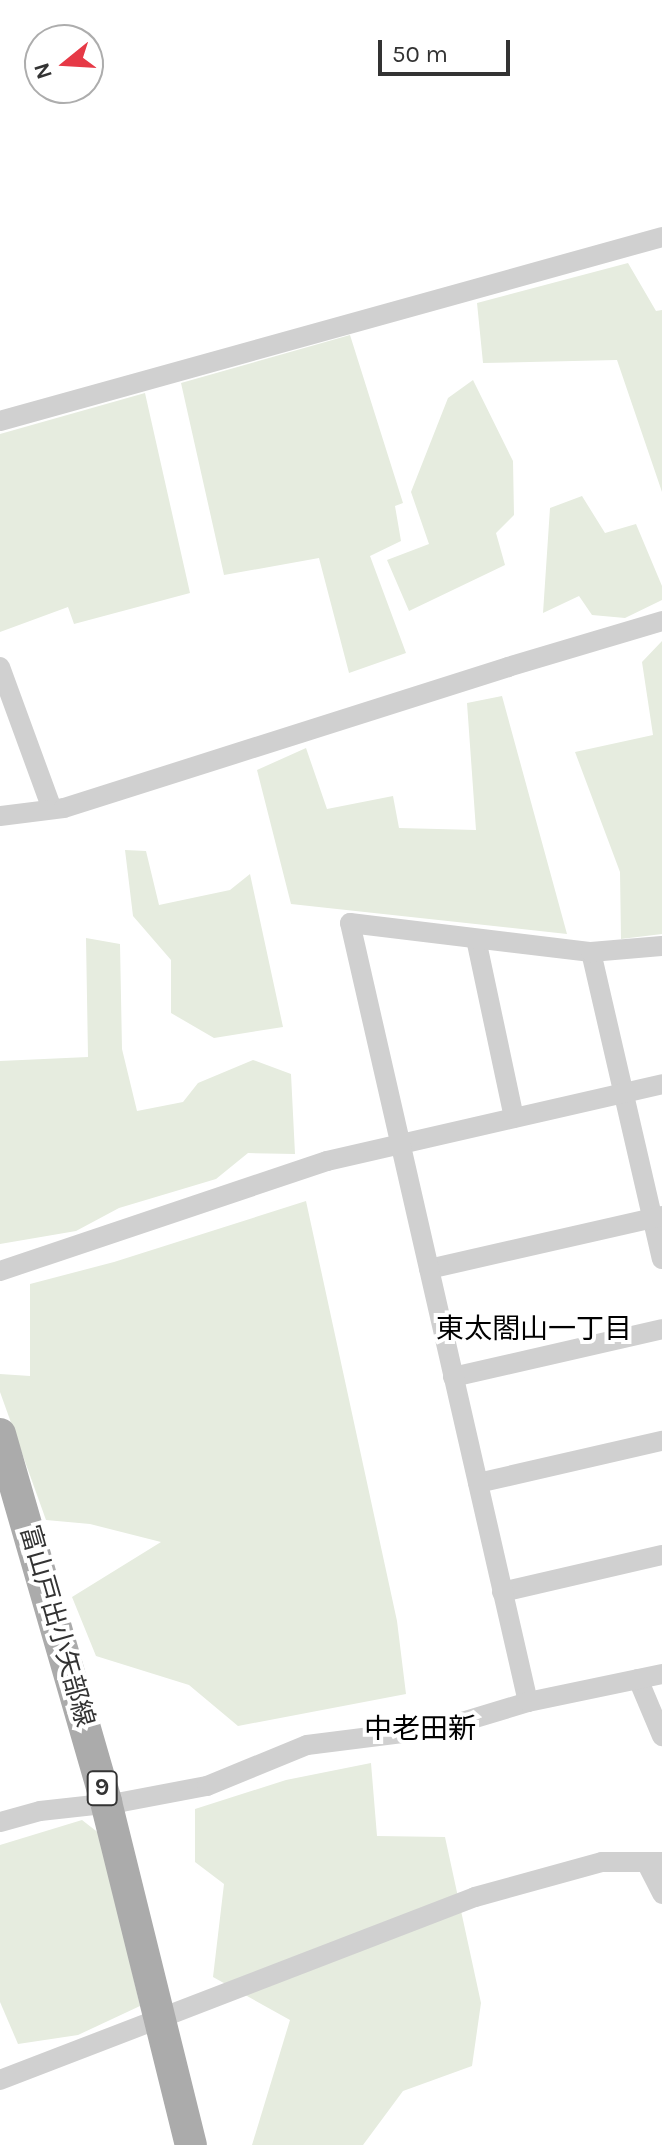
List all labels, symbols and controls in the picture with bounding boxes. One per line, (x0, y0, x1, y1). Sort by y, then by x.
north arrow (24, 24, 104, 104)
scale bar (382, 24, 514, 74)
text: 50 m (392, 40, 448, 68)
text: N (28, 59, 58, 82)
district label: 東太閤山一丁目 (436, 1312, 632, 1346)
street label: 富山戸出小矢部線 (13, 1522, 101, 1730)
district label: 中老田新 (364, 1712, 476, 1746)
road number: 9 (86, 1768, 118, 1808)

